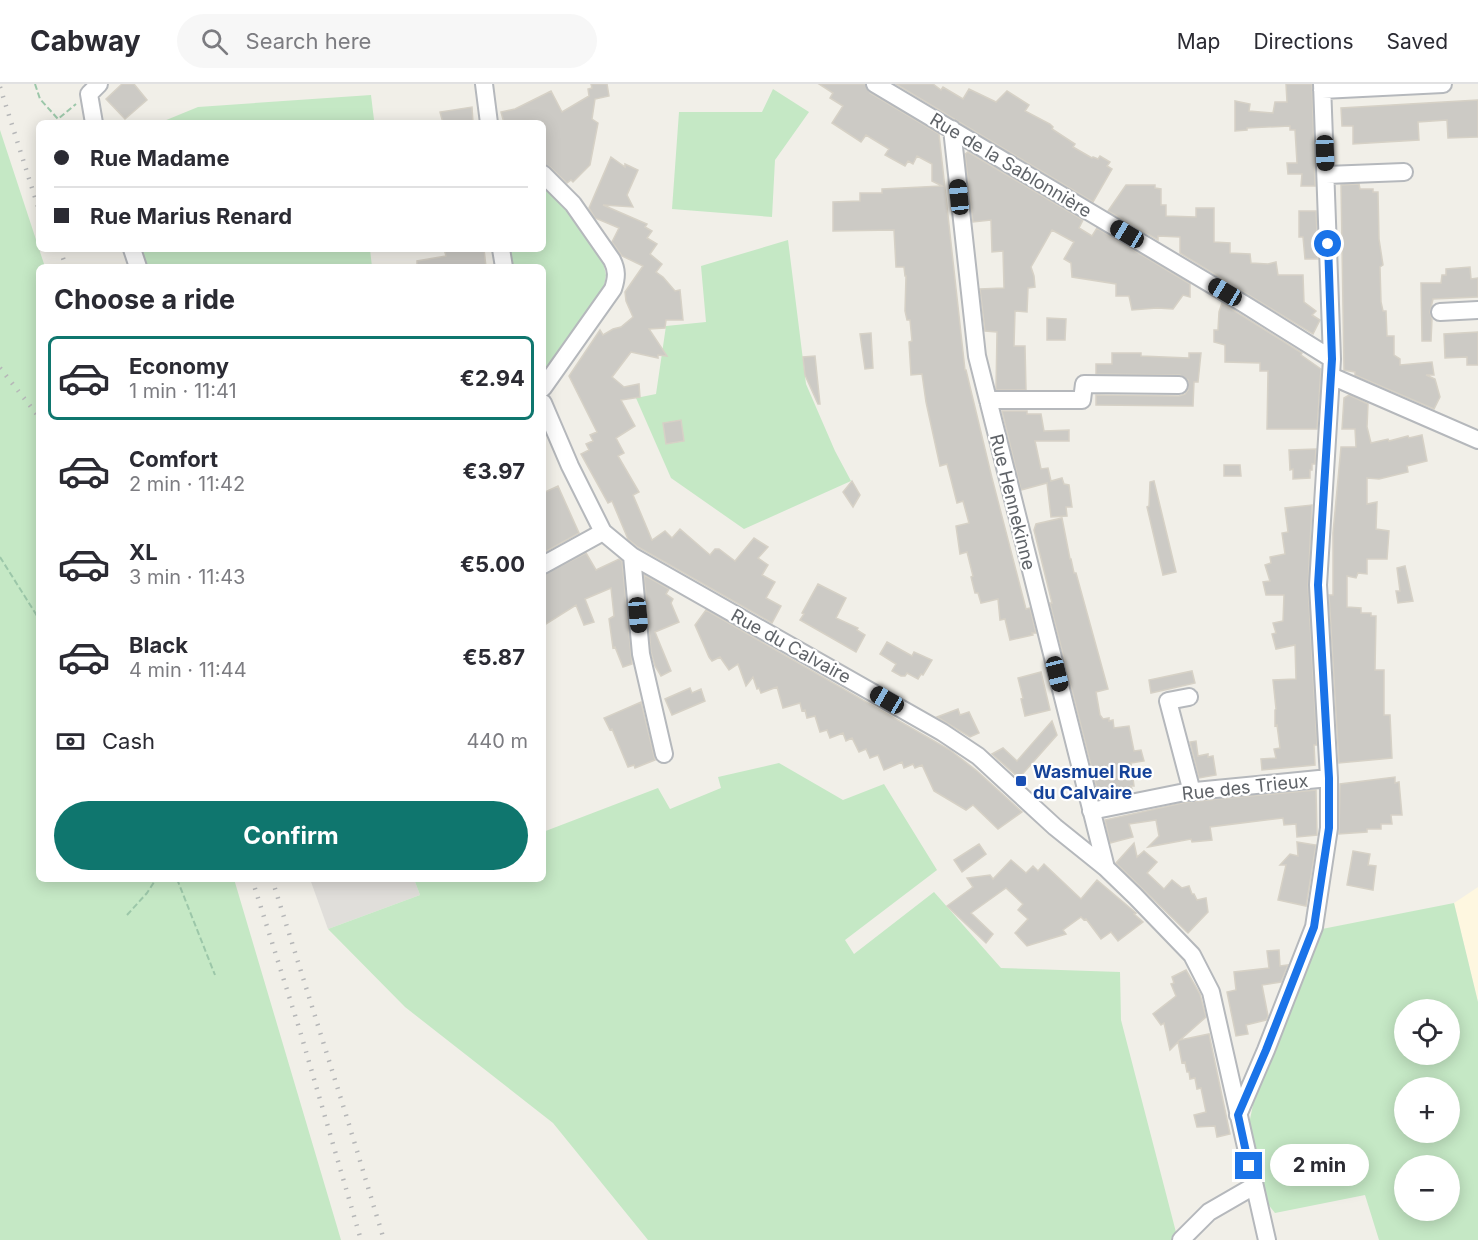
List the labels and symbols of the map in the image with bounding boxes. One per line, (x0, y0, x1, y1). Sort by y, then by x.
street label: Rue de la Sablonnière (926, 108, 1096, 222)
car (1315, 135, 1335, 171)
car (948, 178, 970, 216)
car (1107, 217, 1147, 251)
route start (1314, 230, 1341, 257)
car (1205, 275, 1245, 309)
street label: Rue Hennekinne (986, 432, 1040, 572)
car (627, 596, 649, 634)
street label: Rue du Calvaire (727, 604, 855, 688)
car (1044, 654, 1070, 694)
car (867, 683, 907, 717)
place label: Wasmuel Rue du Calvaire (1033, 761, 1153, 803)
street label: Rue des Trieux (1181, 770, 1309, 804)
marker: Wasmuel Rue du Calvaire (1014, 774, 1028, 788)
callout: 2 min (1270, 1145, 1369, 1187)
route end (1235, 1152, 1262, 1179)

